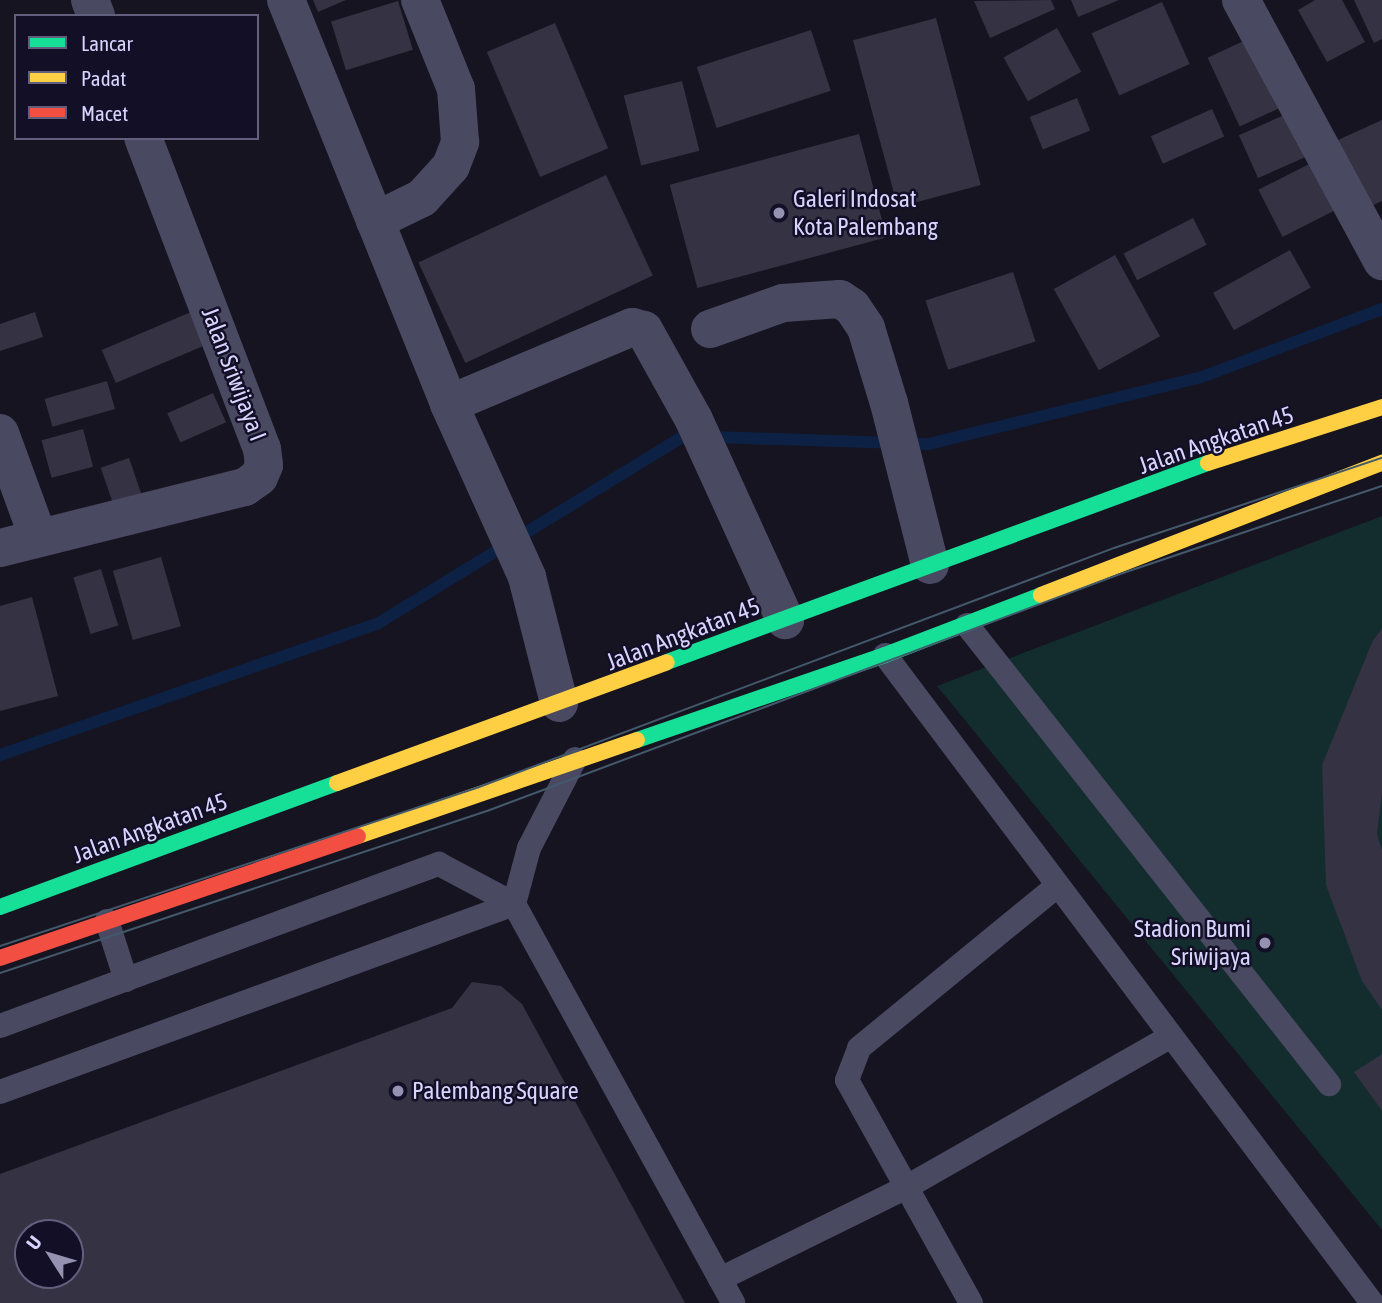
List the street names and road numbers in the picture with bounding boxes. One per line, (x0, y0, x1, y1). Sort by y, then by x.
street label: Jalan Sriwijaya I (195, 303, 273, 445)
street label: Jalan Angkatan 45 (1135, 400, 1297, 480)
street label: Jalan Angkatan 45 (602, 591, 764, 677)
street label: Jalan Angkatan 45 (69, 787, 231, 869)

